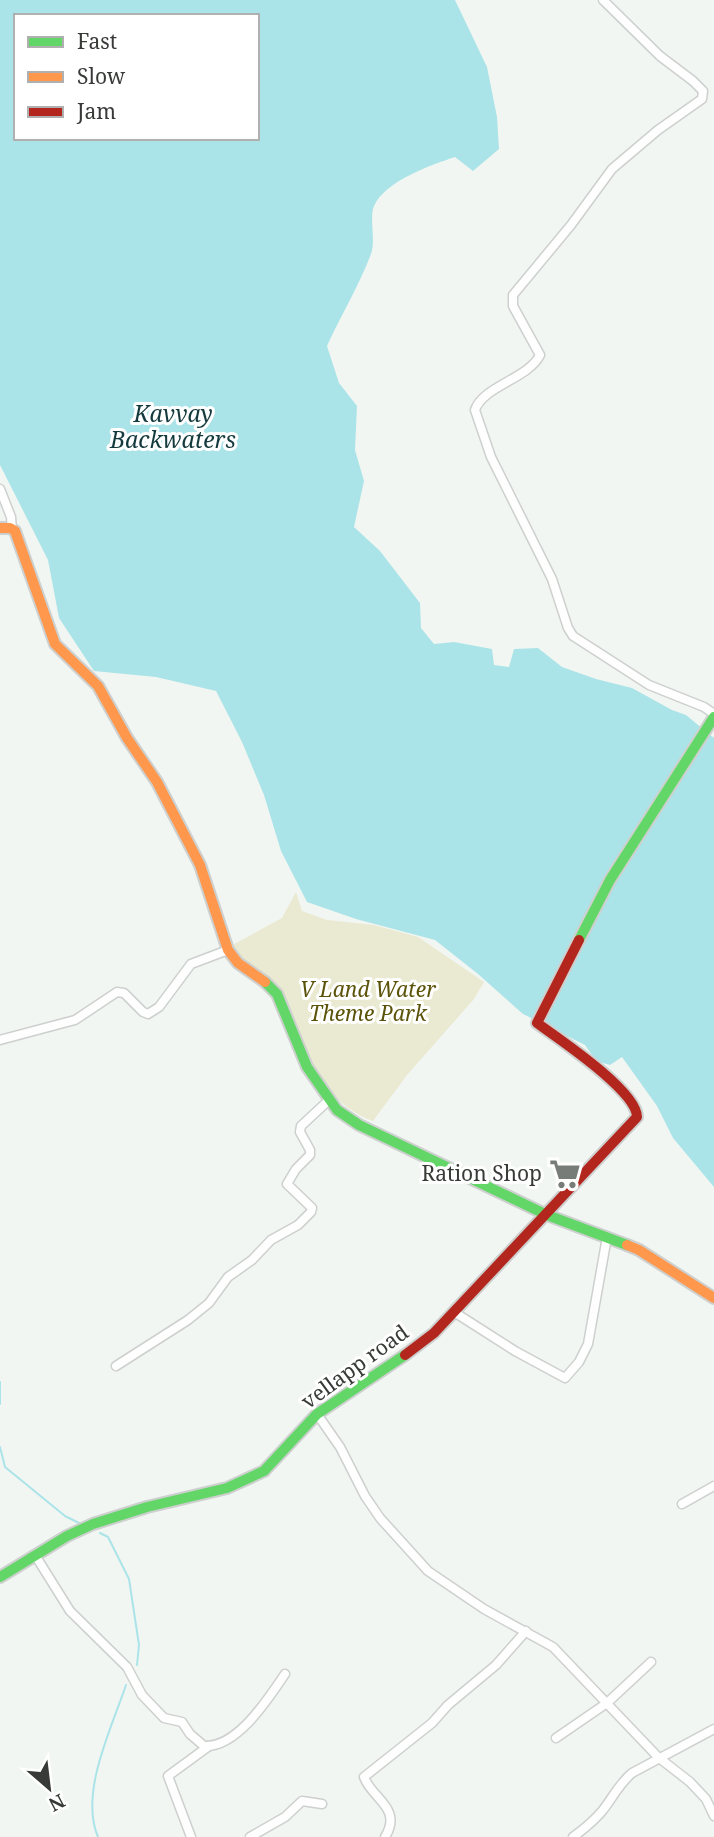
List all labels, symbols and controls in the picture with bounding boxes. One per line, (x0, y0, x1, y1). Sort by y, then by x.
legend (14, 14, 259, 140)
text: Fast (77, 27, 117, 55)
text: Slow (77, 62, 126, 90)
text: Jam (76, 97, 116, 125)
water label: Kavvay Backwaters (109, 397, 236, 455)
park label: V Land Water Theme Park (300, 975, 436, 1027)
supermarket icon: Ration Shop (548, 1157, 582, 1191)
place label: Ration Shop (421, 1159, 542, 1187)
street label: vellapp road (295, 1318, 414, 1415)
north arrow (14, 1753, 84, 1823)
text: N (44, 1788, 70, 1818)

